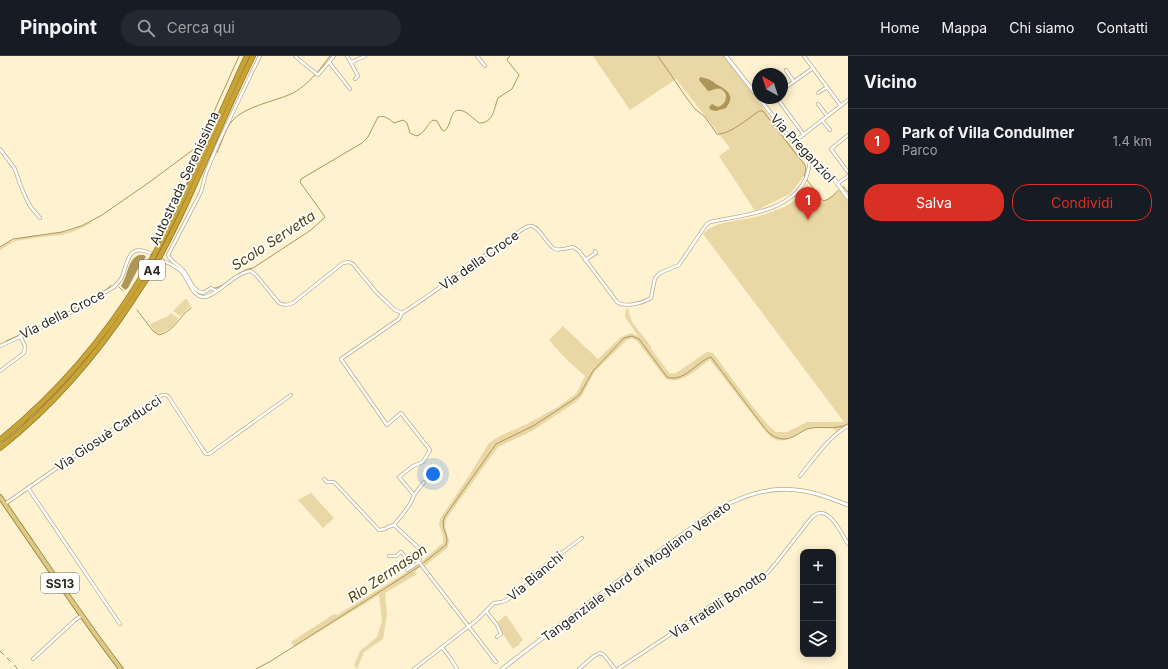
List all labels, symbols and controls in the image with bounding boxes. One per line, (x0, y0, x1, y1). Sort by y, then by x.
search box (121, 10, 401, 46)
text: Pinpoint (20, 16, 97, 39)
icon: search (135, 17, 157, 39)
text: Cerca qui (167, 18, 235, 37)
text: Home (880, 19, 920, 36)
text: Mappa (942, 19, 987, 36)
text: Chi siamo (1009, 19, 1074, 36)
text: Contatti (1096, 19, 1148, 36)
north arrow (752, 68, 788, 104)
text: Vicino (864, 72, 917, 92)
street label: Autostrada Serenissima (146, 109, 222, 247)
street label: Via Preganziol (767, 110, 839, 186)
text: Park of Villa Condulmer (902, 123, 1074, 142)
text: 1 (874, 133, 880, 149)
text: 1.4 km (1112, 133, 1152, 149)
text: Parco (902, 142, 938, 158)
button: Salva (864, 184, 1004, 221)
button: Condividi (1012, 184, 1152, 221)
pin: 1 (795, 187, 821, 220)
water label: Scolo Servetta (228, 206, 318, 273)
street label: Via della Croce (436, 227, 522, 293)
road number: A4 (139, 260, 165, 280)
street label: Via della Croce (17, 286, 107, 342)
street label: Via Giosuè Carducci (52, 392, 164, 474)
your location (423, 464, 443, 484)
street label: Tangenziale Nord di Mogliano Veneto (538, 497, 734, 645)
water label: Rio Zermason (344, 540, 430, 606)
street label: Via Bianchi (504, 548, 566, 604)
map controls (800, 549, 836, 657)
button: + (800, 549, 836, 585)
street label: Via fratelli Bonotto (666, 567, 770, 641)
road number: SS13 (41, 573, 79, 593)
button: − (800, 585, 836, 621)
button: layers (800, 621, 836, 657)

